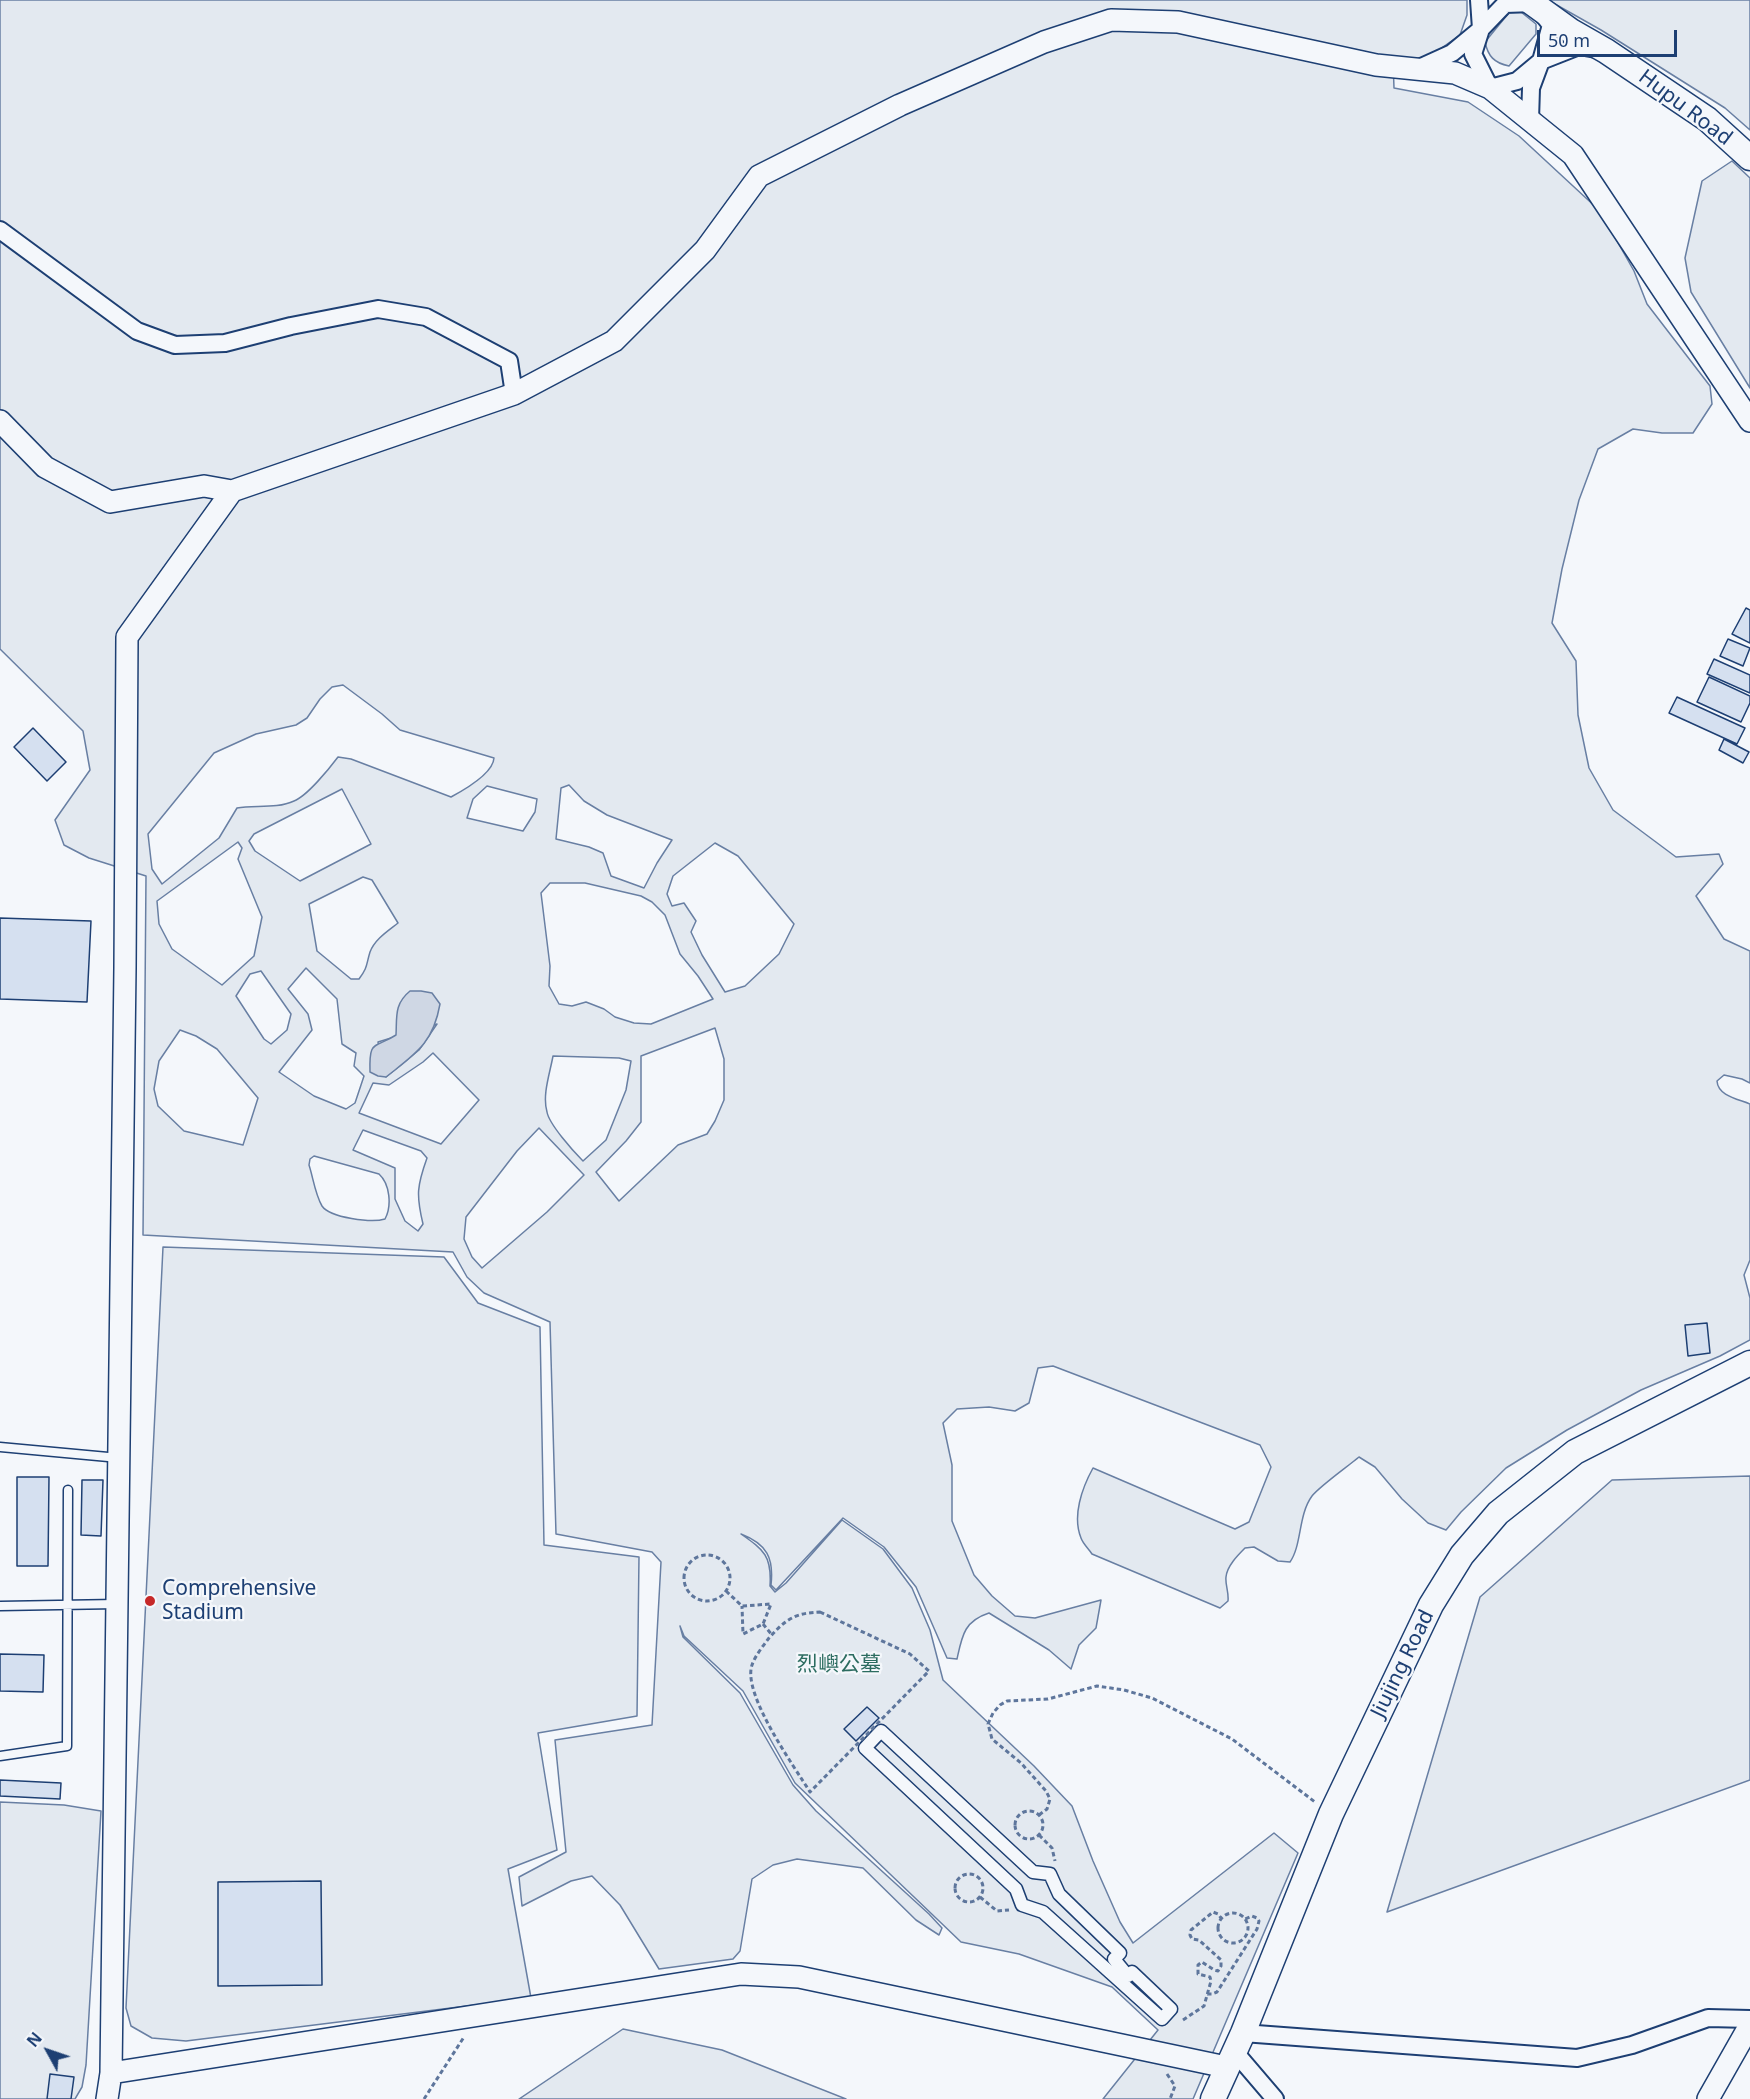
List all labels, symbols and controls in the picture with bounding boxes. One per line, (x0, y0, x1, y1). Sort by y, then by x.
scale bar (1540, 18, 1680, 56)
text: 50 m (1548, 28, 1590, 52)
street label: Hupu Road (1633, 65, 1737, 151)
place label: Comprehensive Stadium (162, 1576, 316, 1626)
marker: Comprehensive Stadium (143, 1594, 157, 1608)
street label: Jiujing Road (1366, 1606, 1440, 1722)
park label: 烈嶼公墓 (797, 1652, 881, 1678)
north arrow (18, 2021, 78, 2081)
text: N (22, 2027, 47, 2051)

